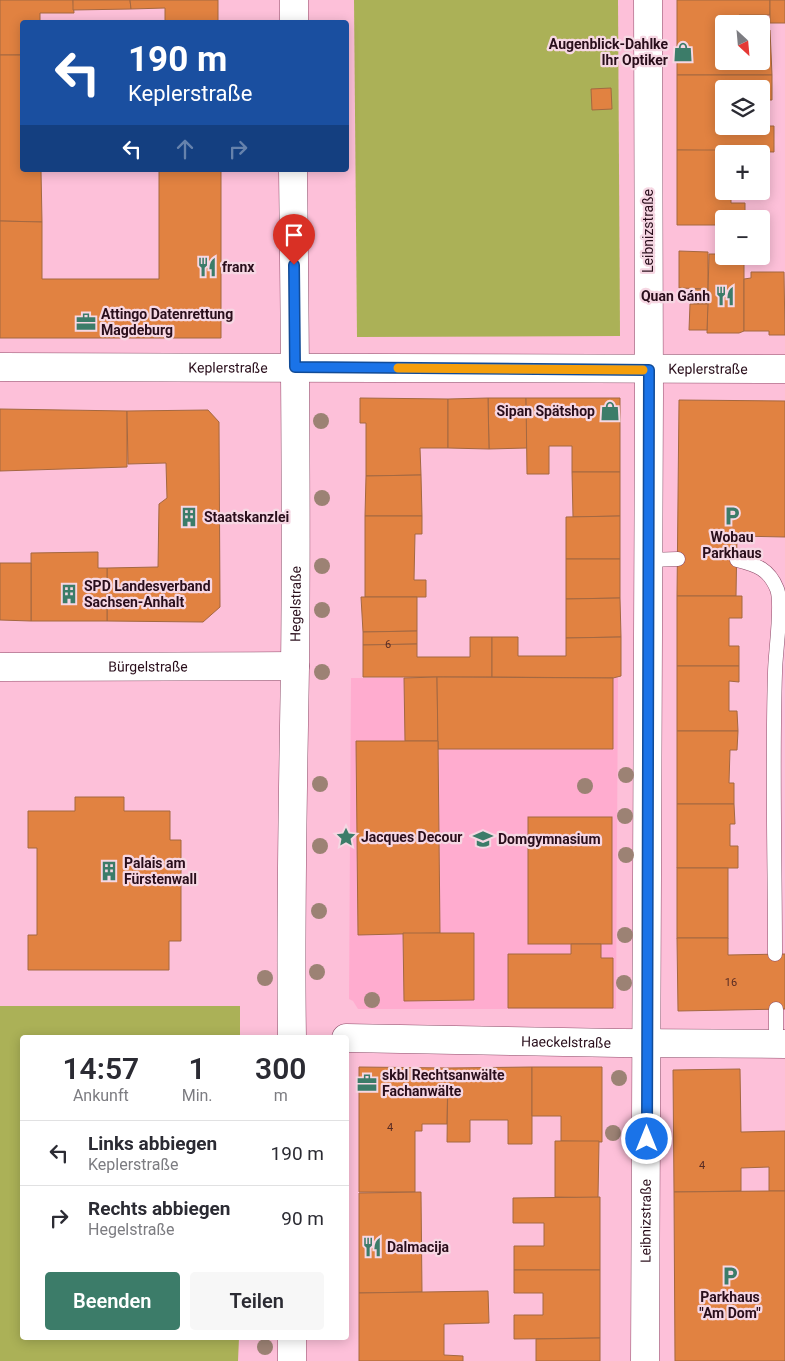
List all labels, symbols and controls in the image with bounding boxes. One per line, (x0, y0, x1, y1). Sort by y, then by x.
north arrow (715, 15, 770, 70)
map controls (715, 15, 770, 265)
place label: Augenblick-Dahlke Ihr Optiker (549, 36, 668, 68)
text: 190 m (128, 39, 227, 80)
icon: left (45, 40, 110, 105)
shop icon: Augenblick-Dahlke Ihr Optiker (672, 41, 694, 63)
button: layers (715, 80, 770, 135)
text: Keplerstraße (128, 81, 252, 106)
icon: left (118, 135, 146, 163)
icon: ahead (171, 135, 199, 163)
icon: right (224, 135, 252, 163)
button: + (715, 145, 770, 200)
street label: Leibnizstraße (640, 189, 656, 273)
button: − (715, 210, 770, 265)
pin (273, 214, 315, 265)
icon: arrive (280, 221, 308, 249)
restaurant icon: franx (196, 256, 218, 278)
place label: franx (222, 259, 255, 275)
restaurant icon: Quan Gánh (714, 285, 736, 307)
place label: Quan Gánh (641, 288, 710, 304)
place label: Attingo Datenrettung Magdeburg (101, 306, 233, 338)
office icon: Attingo Datenrettung Magdeburg (75, 311, 97, 333)
street label: Keplerstraße (188, 359, 268, 376)
street label: Keplerstraße (668, 361, 748, 377)
shop icon: Sipan Spätshop (599, 400, 621, 422)
place label: Sipan Spätshop (496, 403, 595, 419)
parking icon: Wobau Parkhaus (721, 505, 743, 527)
building icon: Staatskanzlei (178, 506, 200, 528)
place label: Staatskanzlei (204, 509, 289, 525)
place label: Wobau Parkhaus (702, 529, 762, 561)
street label: Hegelstraße (287, 566, 304, 642)
place label: SPD Landesverband Sachsen-Anhalt (84, 578, 211, 610)
building icon: SPD Landesverband Sachsen-Anhalt (58, 583, 80, 605)
house number: 6 (385, 638, 391, 651)
street label: Bürgelstraße (108, 658, 188, 675)
place icon: Jacques Decour (335, 826, 357, 848)
school or university icon: Domgymnasium (472, 828, 494, 850)
place label: Jacques Decour (361, 829, 462, 845)
place label: Domgymnasium (498, 831, 601, 847)
place label: Palais am Fürstenwall (124, 855, 197, 887)
building icon: Palais am Fürstenwall (98, 860, 120, 882)
house number: 16 (725, 976, 737, 989)
street label: Haeckelstraße (521, 1033, 611, 1051)
text: 14:57 (62, 1051, 139, 1086)
text: 1 (189, 1051, 206, 1086)
text: 300 (255, 1051, 306, 1086)
place label: skbl Rechtsanwälte Fachanwälte (382, 1067, 505, 1099)
office icon: skbl Rechtsanwälte Fachanwälte (356, 1072, 378, 1094)
text: Ankunft (73, 1086, 129, 1105)
text: Min. (182, 1086, 213, 1105)
text: m (274, 1086, 288, 1105)
position arrow (620, 1112, 672, 1164)
house number: 4 (387, 1121, 393, 1134)
text: Links abbiegen (88, 1132, 217, 1155)
icon: left (45, 1139, 73, 1167)
text: 190 m (271, 1142, 324, 1165)
text: Keplerstraße (88, 1155, 178, 1174)
house number: 4 (699, 1159, 705, 1172)
street label: Leibnizstraße (637, 1179, 654, 1263)
text: Rechts abbiegen (88, 1197, 230, 1220)
icon: right (45, 1204, 73, 1232)
text: 90 m (281, 1207, 324, 1230)
text: Hegelstraße (88, 1220, 175, 1239)
restaurant icon: Dalmacija (361, 1236, 383, 1258)
place label: Dalmacija (387, 1239, 450, 1255)
parking icon: Parkhaus "Am Dom" (719, 1265, 741, 1287)
button: Beenden (45, 1272, 180, 1330)
button: Teilen (190, 1272, 324, 1330)
place label: Parkhaus "Am Dom" (699, 1289, 761, 1321)

